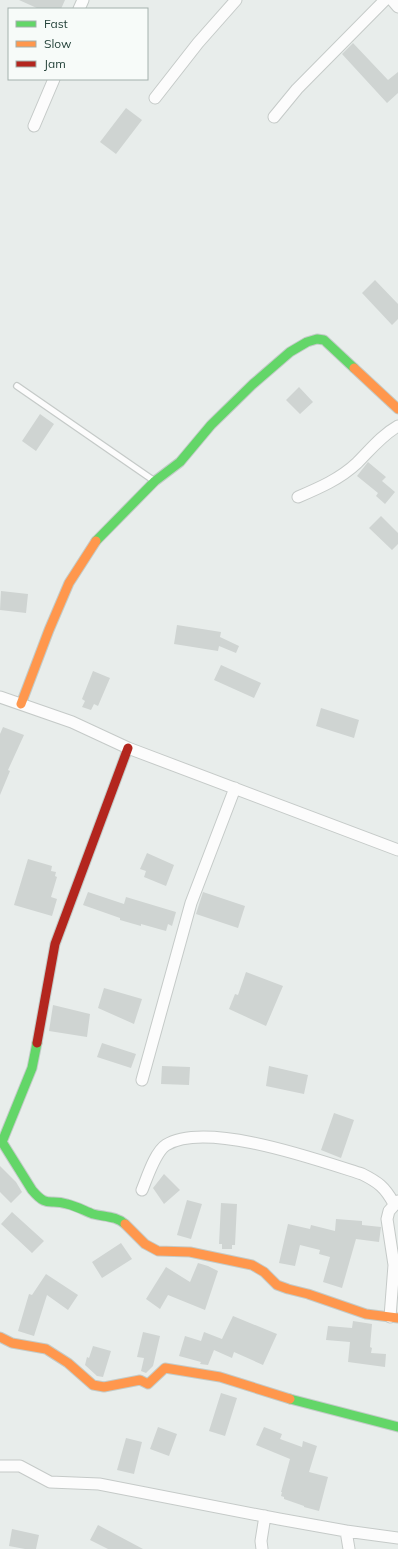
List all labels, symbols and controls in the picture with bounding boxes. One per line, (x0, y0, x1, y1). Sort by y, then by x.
legend (8, 8, 148, 80)
text: Fast (44, 16, 68, 31)
text: Slow (44, 36, 72, 51)
text: Jam (44, 56, 66, 71)

